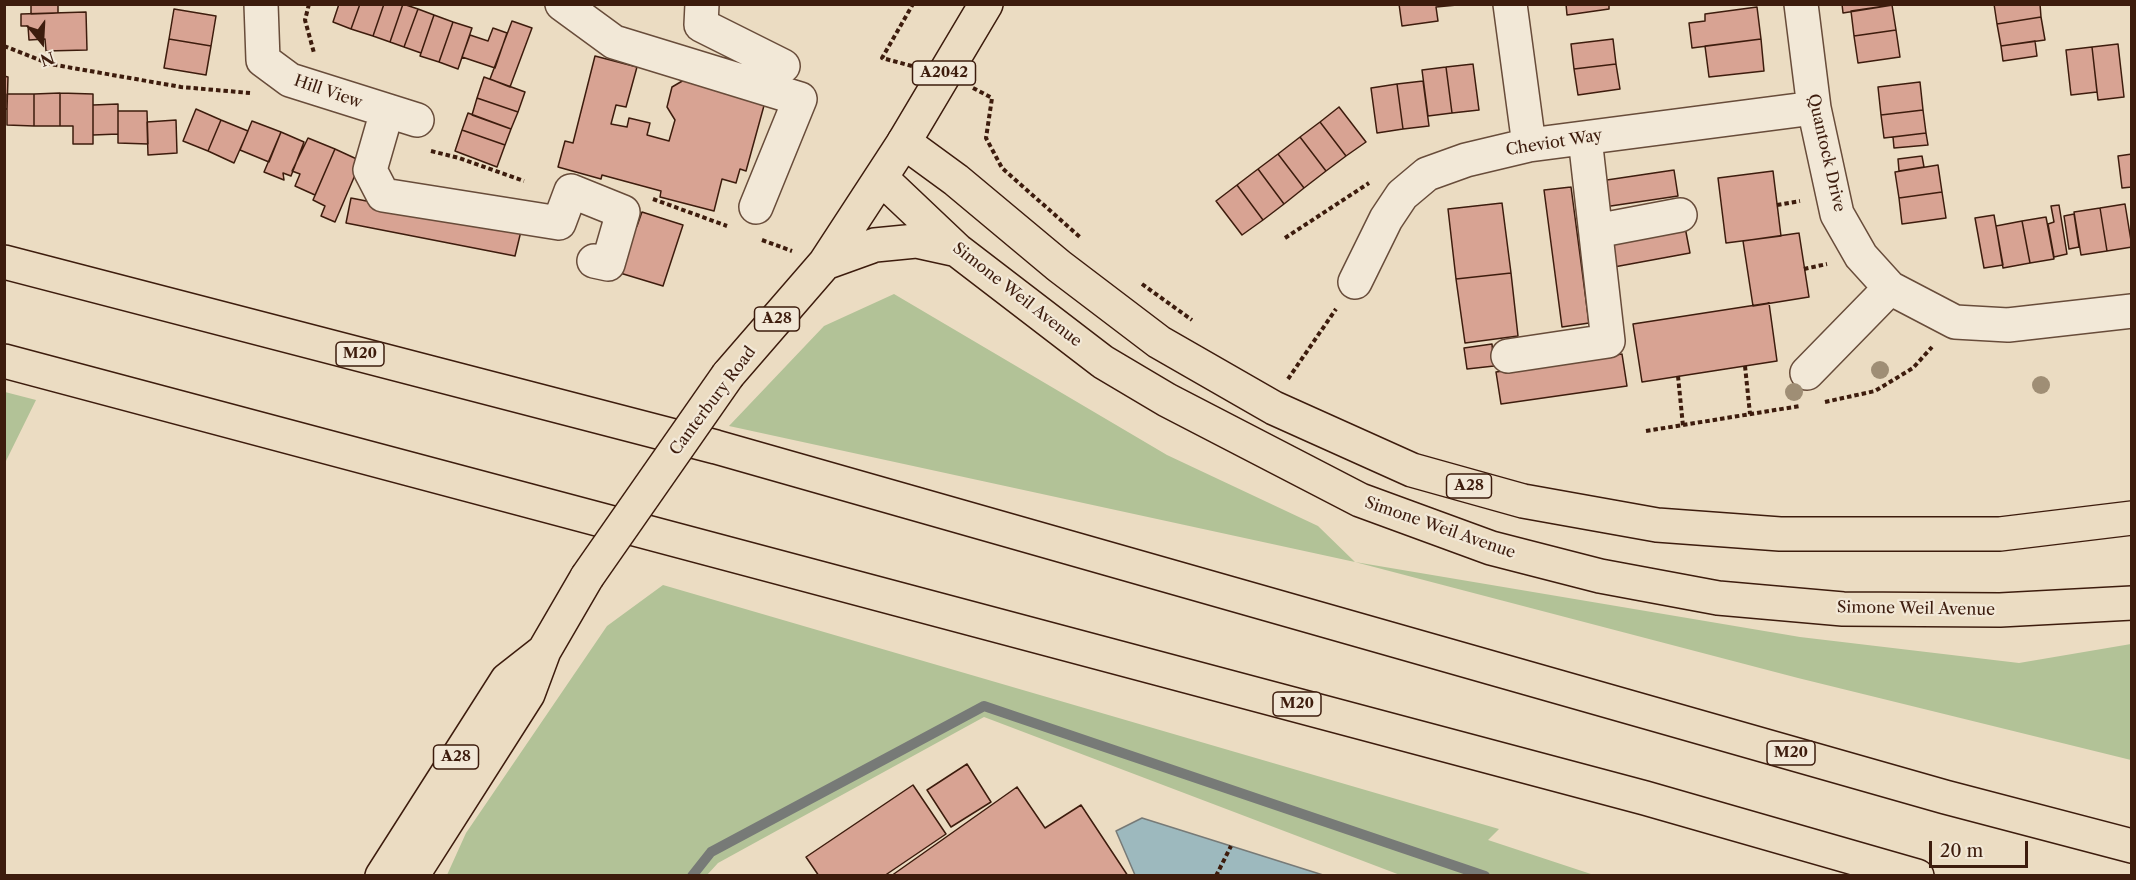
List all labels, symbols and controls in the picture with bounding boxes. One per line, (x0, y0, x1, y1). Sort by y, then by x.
north arrow (12, 12, 72, 72)
text: N (38, 47, 57, 71)
road number: A2042 (912, 61, 976, 85)
street label: Hill View (291, 71, 365, 113)
street label: Quantock Drive (1803, 92, 1849, 214)
street label: Cheviot Way (1504, 126, 1604, 160)
street label: Simone Weil Avenue (949, 239, 1085, 351)
road number: A28 (754, 307, 800, 331)
road number: M20 (336, 342, 384, 366)
street label: Canterbury Road (666, 343, 760, 459)
road number: A28 (1446, 474, 1492, 498)
street label: Simone Weil Avenue (1362, 493, 1518, 563)
street label: Simone Weil Avenue (1837, 598, 1995, 620)
road number: M20 (1273, 692, 1321, 716)
road number: M20 (1767, 741, 1815, 765)
road number: A28 (434, 745, 478, 769)
scale bar (1932, 829, 2031, 867)
text: 20 m (1940, 840, 1983, 862)

